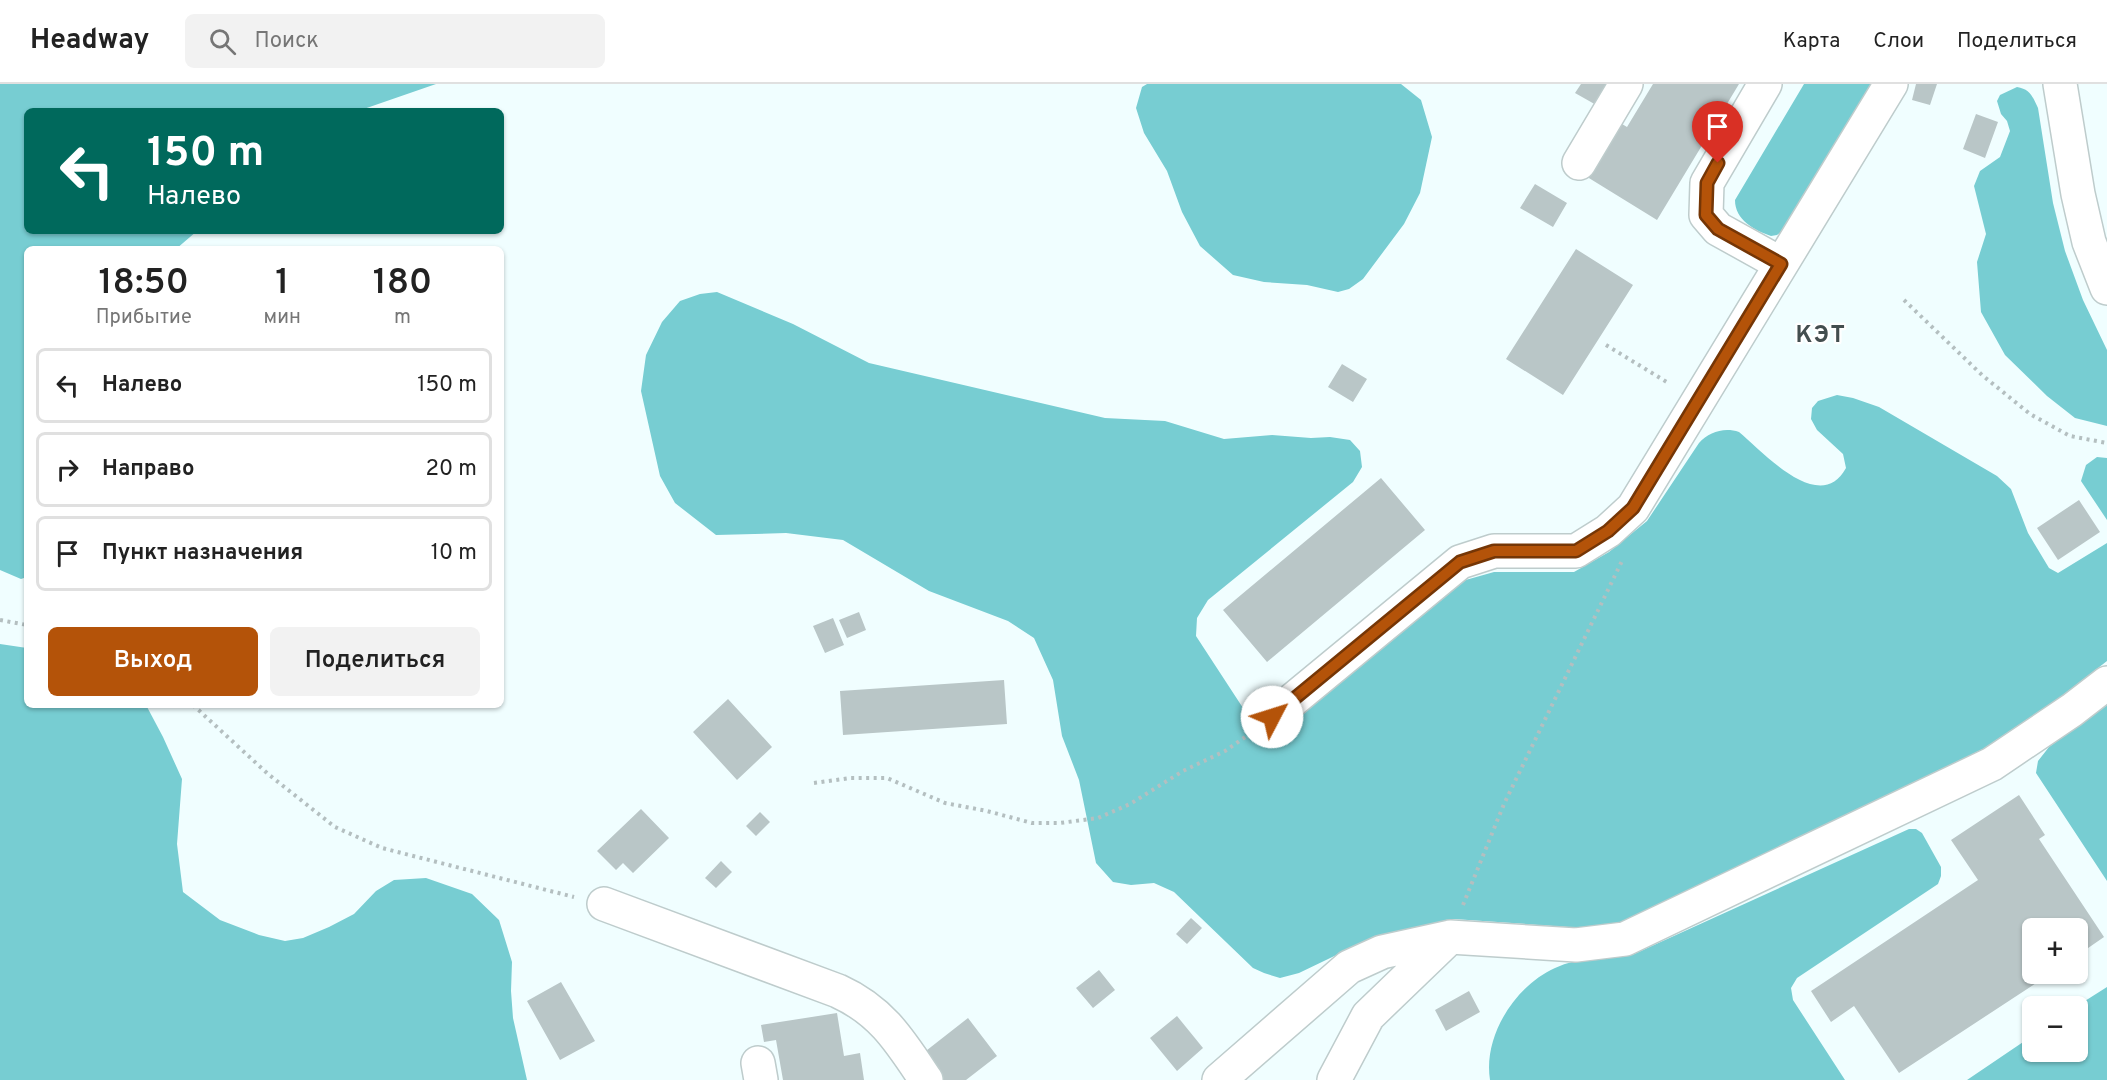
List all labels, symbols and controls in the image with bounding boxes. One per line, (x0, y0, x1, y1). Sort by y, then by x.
search box (185, 14, 605, 68)
text: Headway (30, 23, 149, 59)
icon: search (206, 25, 239, 58)
text: Поиск (254, 28, 319, 55)
text: Карта (1783, 28, 1840, 55)
text: Слои (1873, 28, 1924, 55)
text: Поделиться (1957, 28, 2077, 55)
pin (1692, 101, 1743, 163)
icon: arrive (1701, 110, 1734, 143)
text: 150 m (147, 128, 264, 181)
icon: left (48, 132, 126, 210)
text: Налево (147, 180, 241, 214)
text: 18:50 (98, 261, 189, 307)
text: 1 (275, 261, 289, 307)
text: 180 (373, 261, 432, 307)
text: Прибытие (96, 305, 192, 331)
text: мин (264, 305, 301, 331)
text: m (394, 305, 411, 331)
district label: КЭТ (1796, 321, 1846, 351)
icon: left (51, 369, 84, 402)
text: Налево (102, 372, 182, 399)
text: 150 m (417, 372, 477, 399)
icon: right (51, 453, 84, 486)
text: Направо (102, 456, 194, 483)
text: 20 m (426, 456, 477, 483)
icon: arrive (51, 537, 84, 570)
text: Пункт назначения (102, 540, 303, 567)
text: 10 m (431, 540, 477, 567)
button: Выход (48, 627, 258, 696)
button: Поделиться (270, 627, 480, 696)
position arrow (1240, 685, 1304, 749)
map controls (2022, 918, 2088, 1062)
button: + (2022, 918, 2088, 984)
button: − (2022, 996, 2088, 1062)

